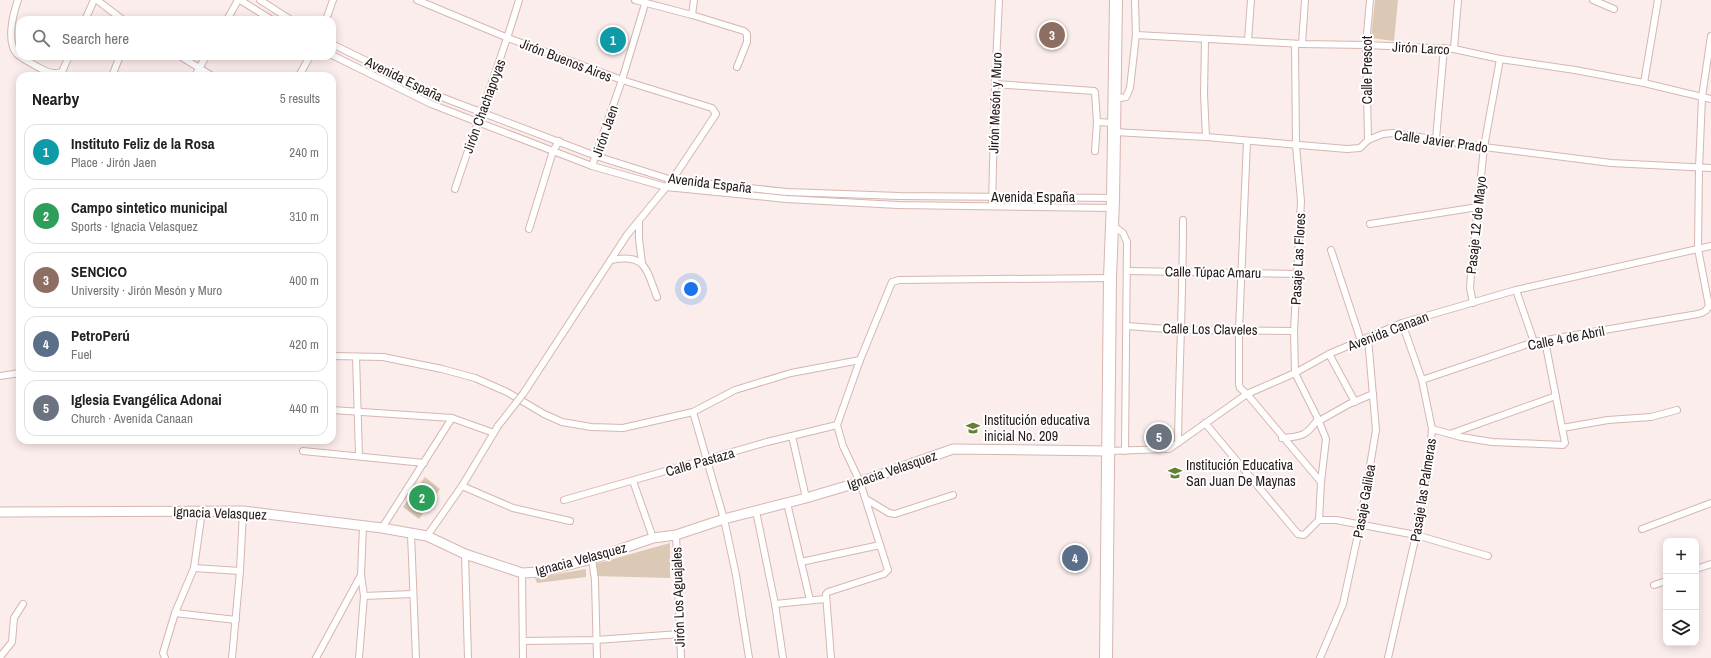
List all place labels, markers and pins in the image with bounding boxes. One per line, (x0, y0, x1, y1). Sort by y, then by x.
pin: 3 (1039, 20, 1065, 50)
pin: 1 (600, 25, 626, 55)
place label: Institución educativa inicial No. 209 (984, 411, 1091, 445)
school or university icon: Institución educativa inicial No. 209 (965, 420, 981, 436)
pin: 5 (1146, 422, 1172, 452)
place label: Institución Educativa San Juan De Maynas (1186, 456, 1296, 490)
school or university icon: Institución Educativa San Juan De Maynas (1167, 465, 1183, 481)
pin: 2 (409, 483, 435, 513)
pin: 4 (1062, 543, 1088, 573)

